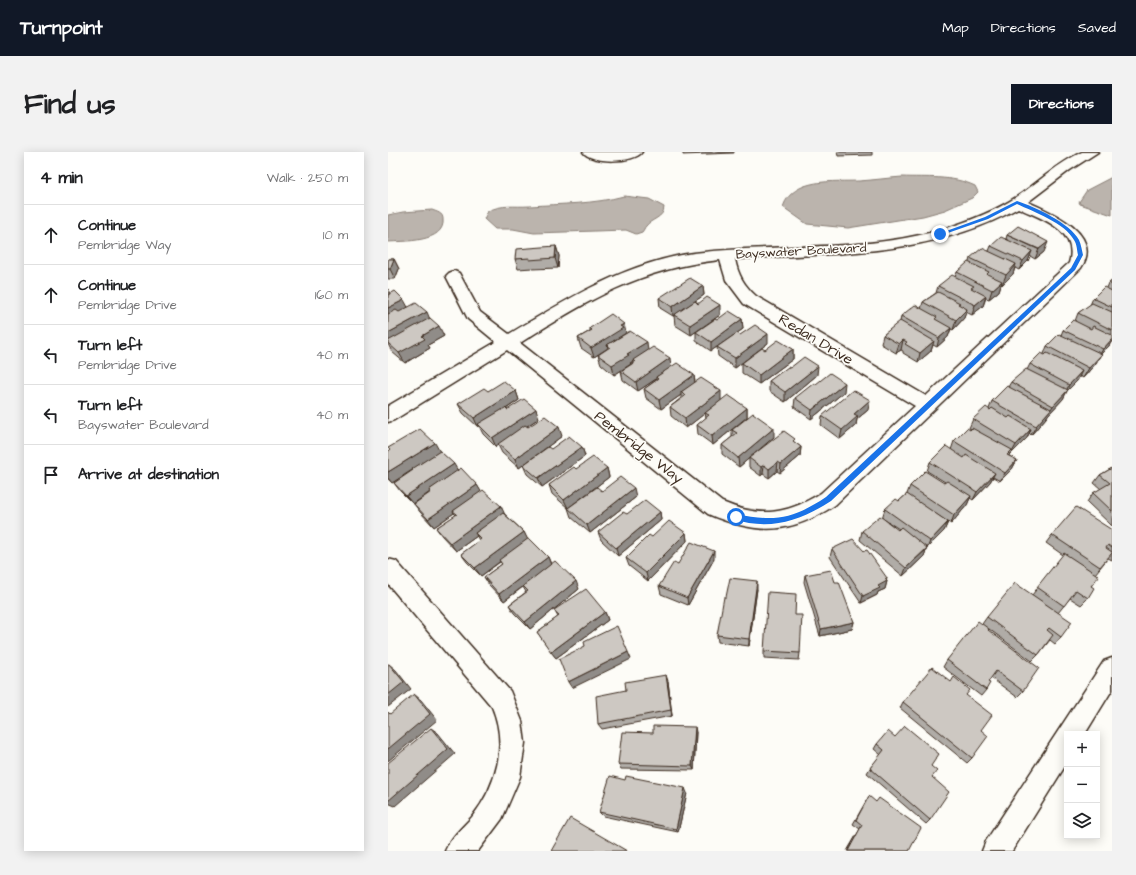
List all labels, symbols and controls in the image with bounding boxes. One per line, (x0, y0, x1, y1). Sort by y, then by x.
text: Turnpoint (20, 15, 103, 42)
text: Map (942, 18, 969, 38)
text: Directions (991, 18, 1056, 38)
text: Saved (1078, 18, 1116, 38)
button: Directions (1011, 84, 1112, 124)
text: Find us (24, 85, 115, 124)
text: 4 min (40, 166, 83, 190)
text: Walk · 250 m (267, 169, 348, 187)
text: Continue (78, 215, 136, 236)
icon: ahead (40, 224, 62, 246)
route end (931, 225, 949, 243)
text: 10 m (323, 226, 348, 244)
text: Pembridge Way (78, 236, 171, 254)
street label: Bayswater Boulevard (735, 239, 867, 264)
text: Continue (78, 275, 136, 296)
icon: ahead (40, 284, 62, 306)
text: 160 m (315, 286, 348, 304)
text: Pembridge Drive (78, 296, 177, 314)
street label: Redan Drive (774, 309, 857, 370)
text: Turn left (78, 335, 142, 356)
icon: left (40, 344, 62, 366)
text: 40 m (316, 346, 348, 364)
text: Pembridge Drive (78, 356, 177, 374)
text: Turn left (78, 395, 142, 416)
icon: left (40, 404, 62, 426)
text: 40 m (316, 406, 348, 424)
street label: Pembridge Way (589, 406, 688, 490)
text: Bayswater Boulevard (78, 416, 209, 434)
icon: arrive (40, 464, 62, 486)
text: Arrive at destination (78, 464, 219, 485)
route start (727, 508, 745, 526)
map controls (1064, 731, 1100, 839)
button: + (1064, 731, 1100, 767)
button: − (1064, 767, 1100, 803)
button: layers (1064, 803, 1100, 839)

